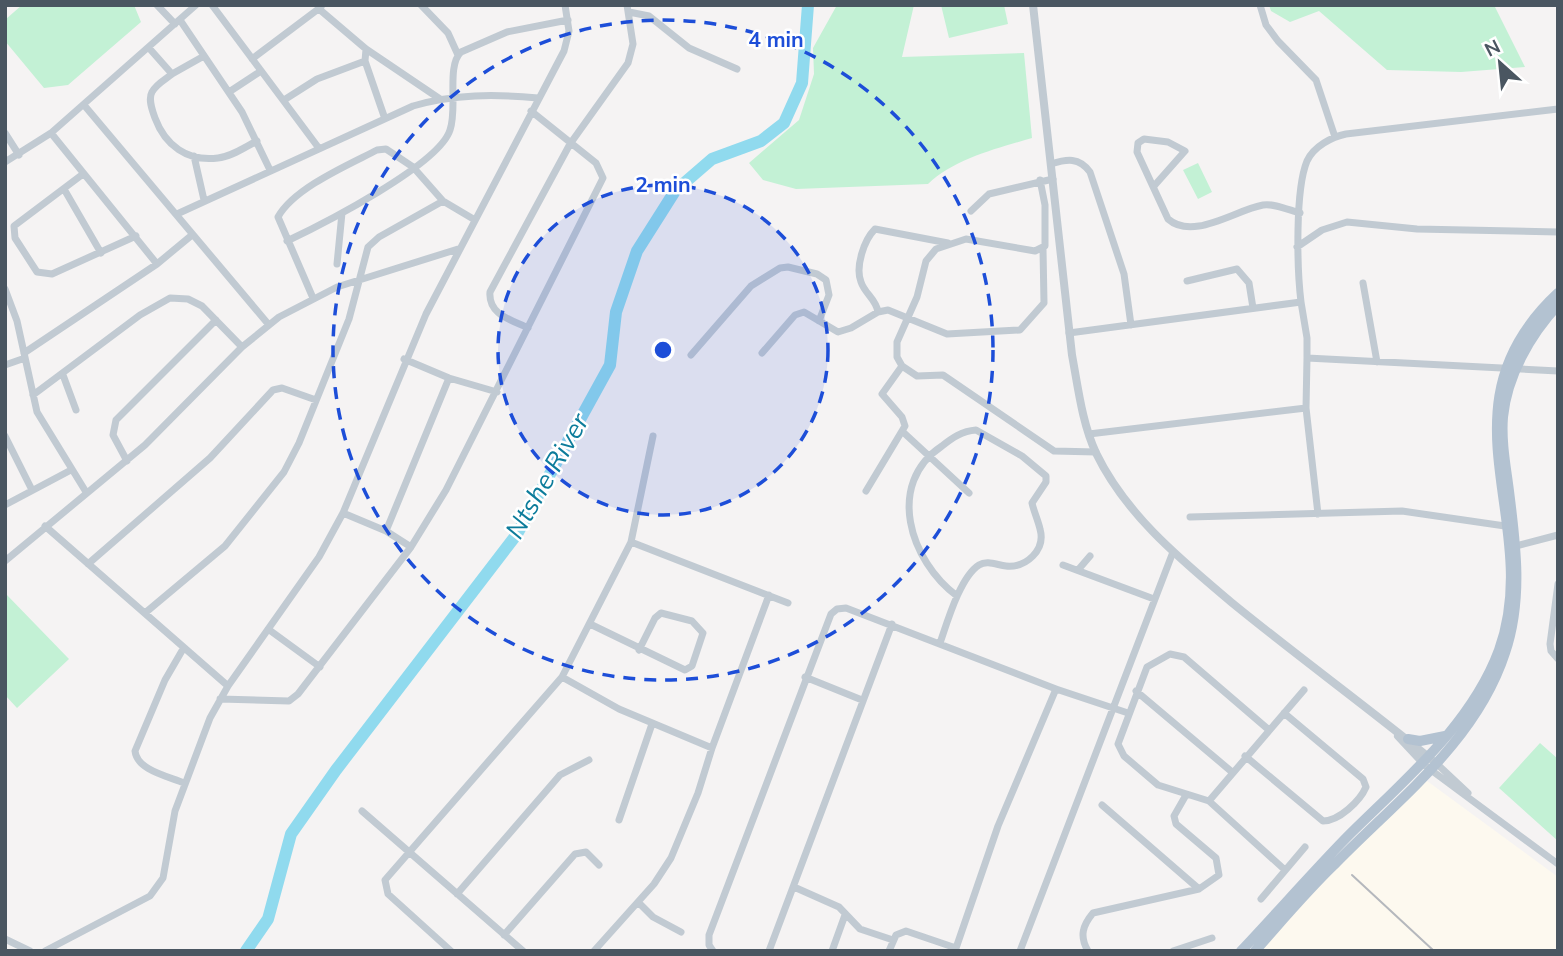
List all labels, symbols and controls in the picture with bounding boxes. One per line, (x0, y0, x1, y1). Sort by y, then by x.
text: 4 min (748, 26, 804, 52)
north arrow (1465, 28, 1535, 98)
text: N (1480, 34, 1504, 62)
text: 2 min (635, 171, 691, 197)
centre of rings (651, 338, 675, 362)
water label: Ntshe River (498, 406, 596, 544)

